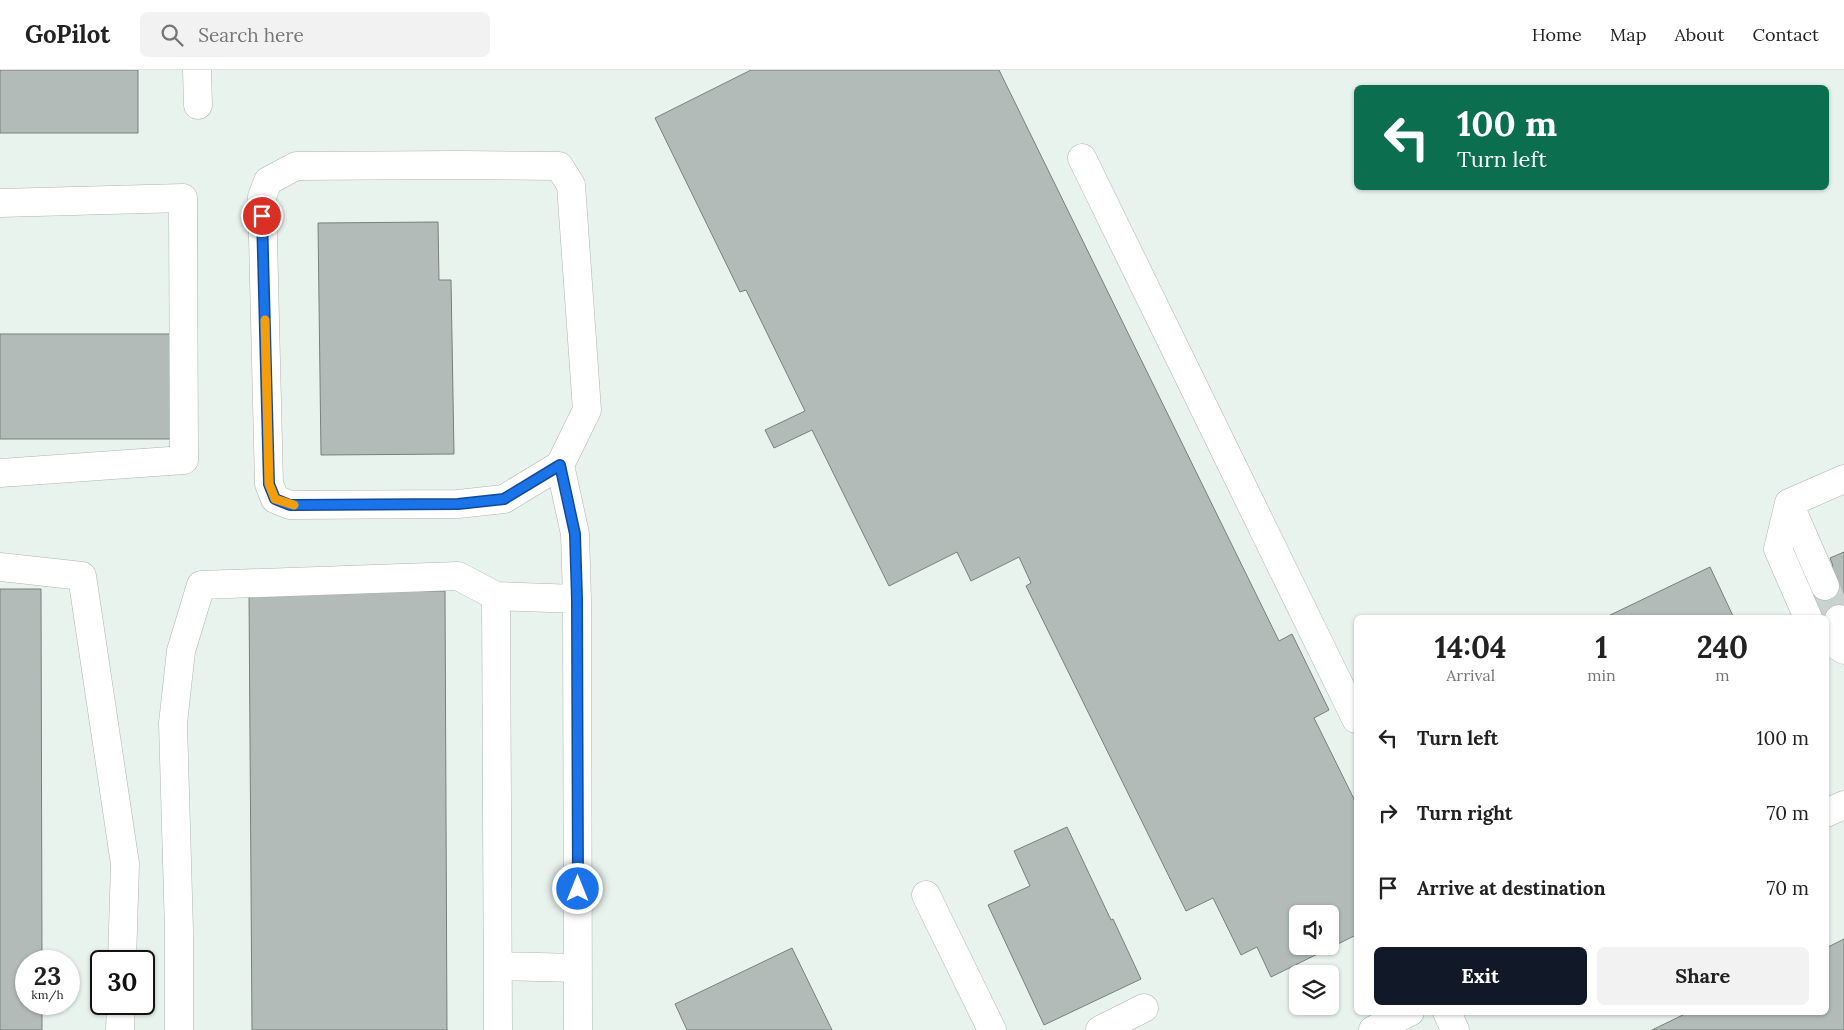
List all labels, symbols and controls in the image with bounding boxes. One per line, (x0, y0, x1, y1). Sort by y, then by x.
search box (140, 12, 490, 57)
text: GoPilot (25, 19, 110, 50)
icon: search (158, 21, 186, 49)
text: Search here (198, 23, 304, 47)
text: Home (1532, 23, 1582, 46)
text: Map (1610, 23, 1646, 46)
text: About (1674, 23, 1724, 46)
text: Contact (1752, 23, 1819, 46)
text: 100 m (1457, 101, 1557, 146)
icon: left (1374, 105, 1439, 170)
text: Turn left (1457, 145, 1547, 173)
pin (241, 195, 283, 237)
icon: arrive (248, 202, 276, 230)
text: 14:04 (1435, 628, 1506, 666)
text: 1 (1595, 628, 1608, 666)
text: 240 (1697, 628, 1748, 666)
text: Arrival (1446, 665, 1495, 685)
text: min (1587, 665, 1616, 685)
text: m (1715, 665, 1730, 685)
icon: left (1374, 724, 1402, 752)
text: Turn left (1417, 726, 1498, 750)
text: 100 m (1757, 726, 1809, 750)
icon: right (1374, 799, 1402, 827)
text: Turn right (1417, 801, 1513, 825)
text: 70 m (1766, 801, 1809, 825)
position arrow (551, 862, 603, 914)
icon: arrive (1374, 874, 1402, 902)
text: Arrive at destination (1417, 876, 1606, 900)
text: 70 m (1766, 876, 1809, 900)
map controls (1289, 905, 1339, 1015)
button: sound (1289, 905, 1339, 955)
button: Exit (1374, 947, 1587, 1005)
button: Share (1597, 947, 1809, 1005)
speed limit sign: 30 (90, 950, 155, 1015)
text: 23 (34, 960, 61, 992)
button: layers (1289, 965, 1339, 1015)
text: km/h (31, 987, 64, 1002)

